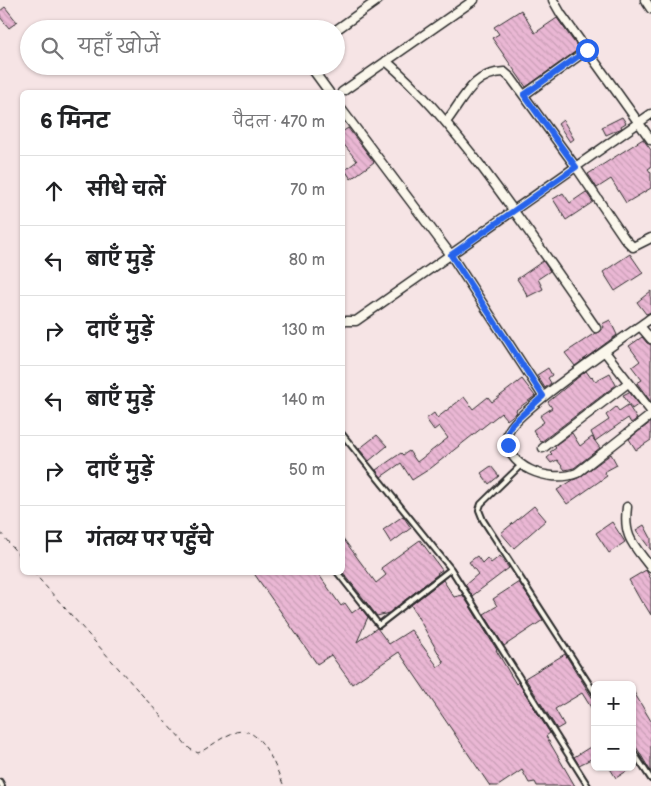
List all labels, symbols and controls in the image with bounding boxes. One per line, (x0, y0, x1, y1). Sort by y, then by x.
search box (20, 20, 345, 75)
icon: search (38, 34, 66, 62)
text: यहाँ खोजें (78, 36, 160, 59)
route start (576, 39, 599, 62)
text: 6 मिनट (40, 109, 109, 134)
text: पैदल · 470 m (233, 113, 325, 132)
icon: ahead (40, 177, 68, 205)
text: सीधे चलें (87, 179, 165, 202)
text: 70 m (290, 181, 325, 200)
icon: left (40, 247, 68, 275)
text: बाएँ मुड़ें (87, 249, 154, 272)
text: 80 m (289, 251, 325, 270)
icon: right (40, 317, 68, 345)
text: दाएँ मुड़ें (87, 319, 153, 342)
text: 130 m (282, 321, 325, 340)
icon: left (40, 387, 68, 415)
text: बाएँ मुड़ें (87, 389, 154, 412)
text: 140 m (282, 391, 325, 410)
route end (497, 434, 520, 457)
icon: right (40, 457, 68, 485)
text: दाएँ मुड़ें (87, 459, 153, 482)
text: 50 m (289, 461, 325, 480)
icon: arrive (40, 527, 68, 555)
text: गंतव्य पर पहुँचे (87, 529, 213, 552)
map controls (591, 681, 636, 771)
button: + (591, 681, 636, 726)
button: − (591, 726, 636, 771)

